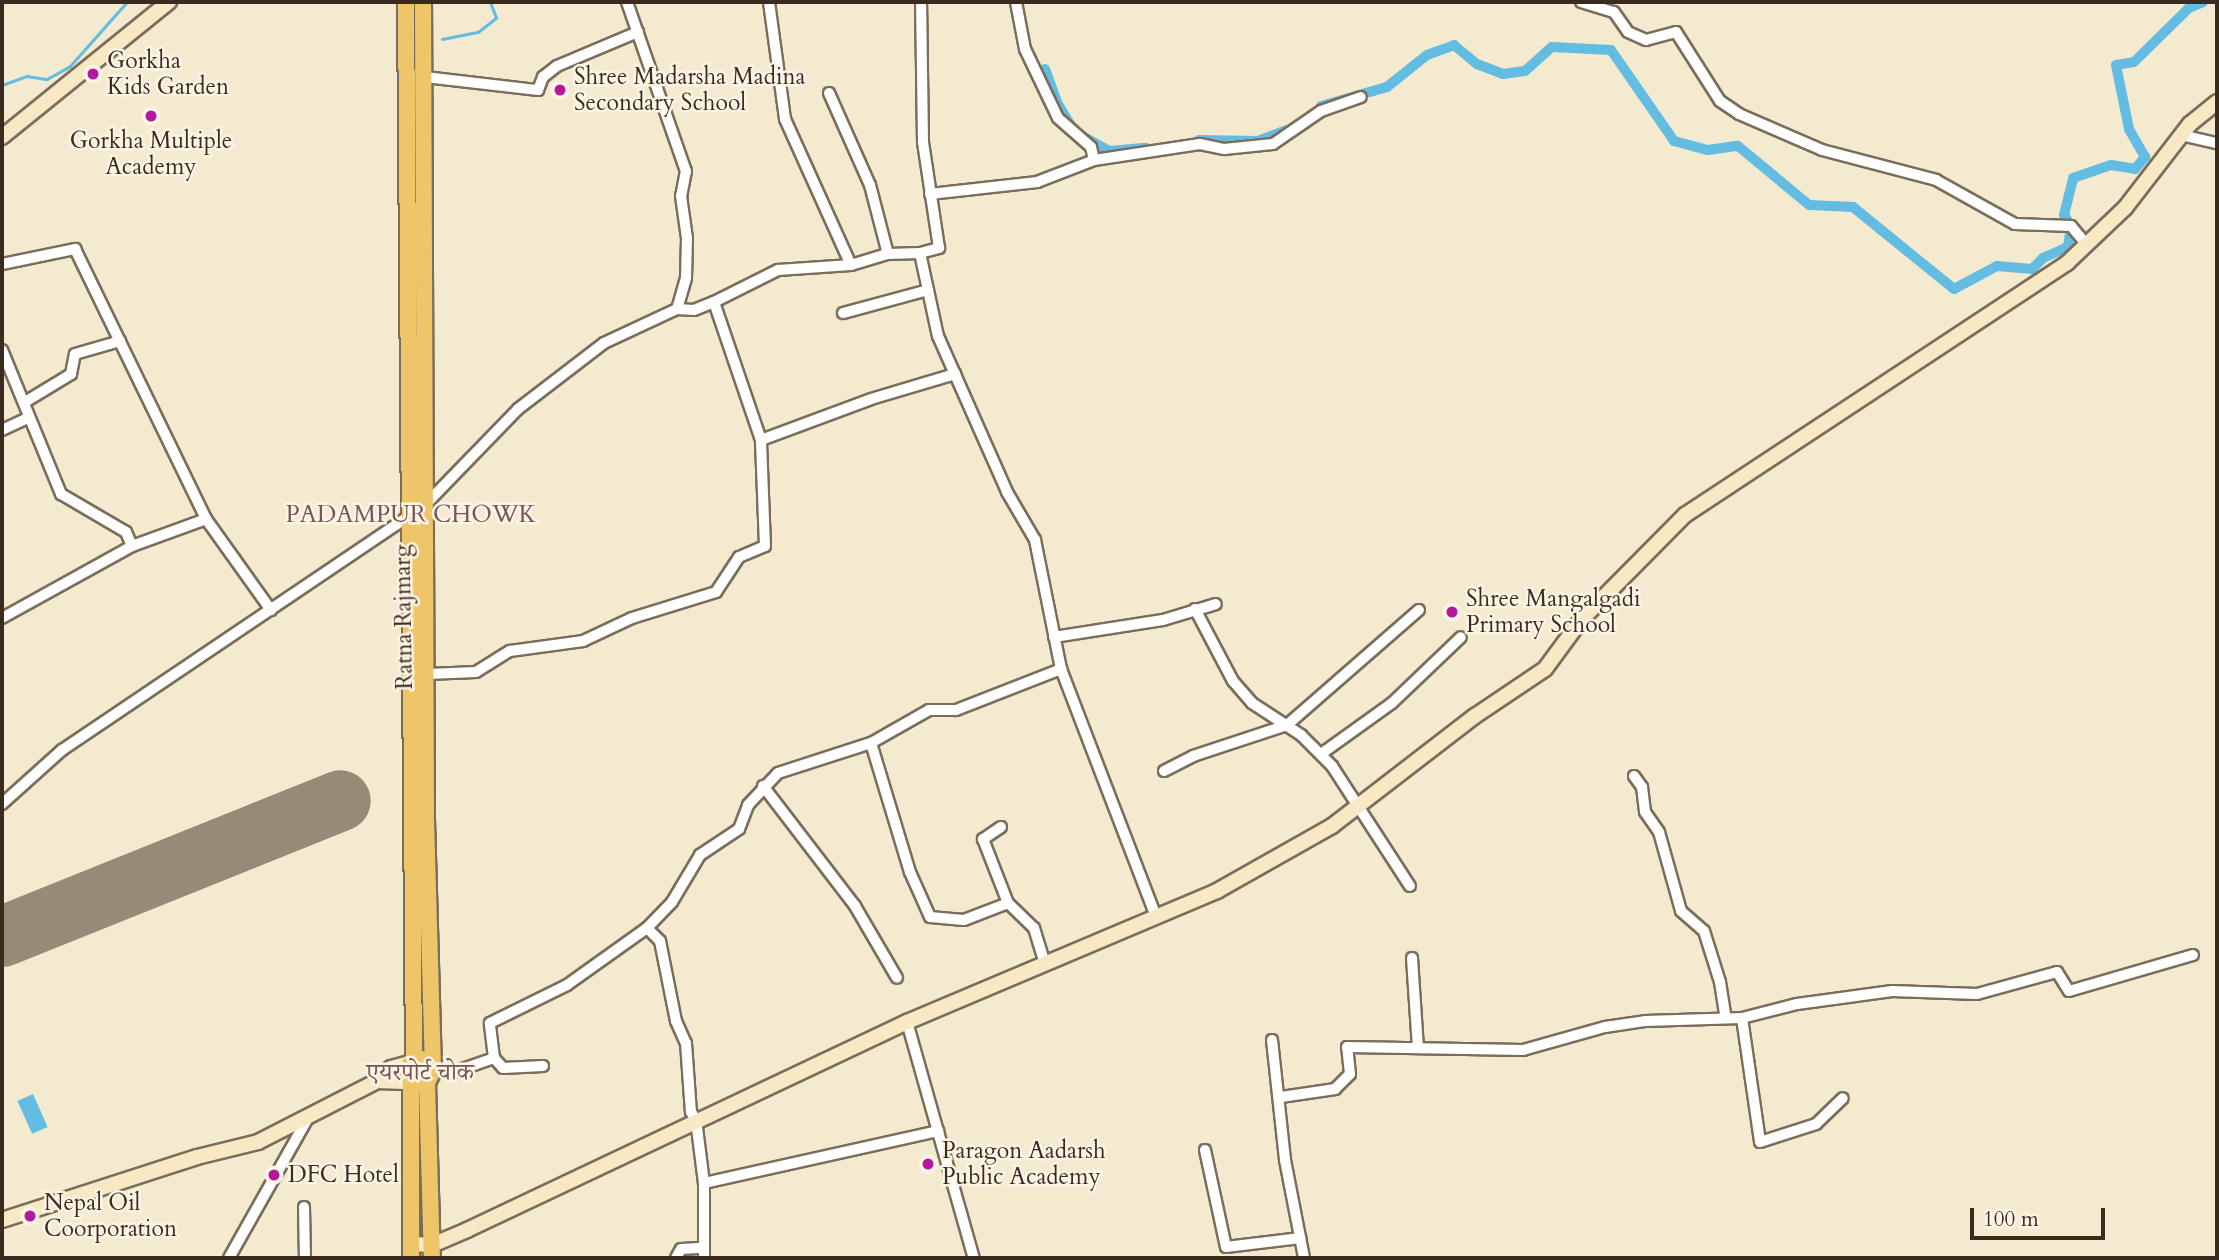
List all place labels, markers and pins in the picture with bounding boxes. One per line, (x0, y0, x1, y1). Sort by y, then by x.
place label: Gorkha Kids Garden (107, 47, 229, 101)
place label: Shree Madarsha Madina Secondary School (574, 63, 806, 117)
marker: Gorkha Kids Garden (85, 66, 101, 82)
marker: Shree Madarsha Madina Secondary School (552, 82, 568, 98)
marker: Gorkha Multiple Academy (143, 108, 159, 124)
place label: Gorkha Multiple Academy (70, 127, 232, 181)
place label: Shree Mangalgadi Primary School (1466, 585, 1640, 639)
marker: Shree Mangalgadi Primary School (1444, 604, 1460, 620)
place label: Paragon Aadarsh Public Academy (942, 1137, 1106, 1191)
marker: Paragon Aadarsh Public Academy (920, 1156, 936, 1172)
place label: DFC Hotel (288, 1161, 399, 1189)
marker: DFC Hotel (266, 1167, 282, 1183)
place label: Nepal Oil Coorporation (44, 1189, 177, 1243)
marker: Nepal Oil Coorporation (22, 1208, 38, 1224)

